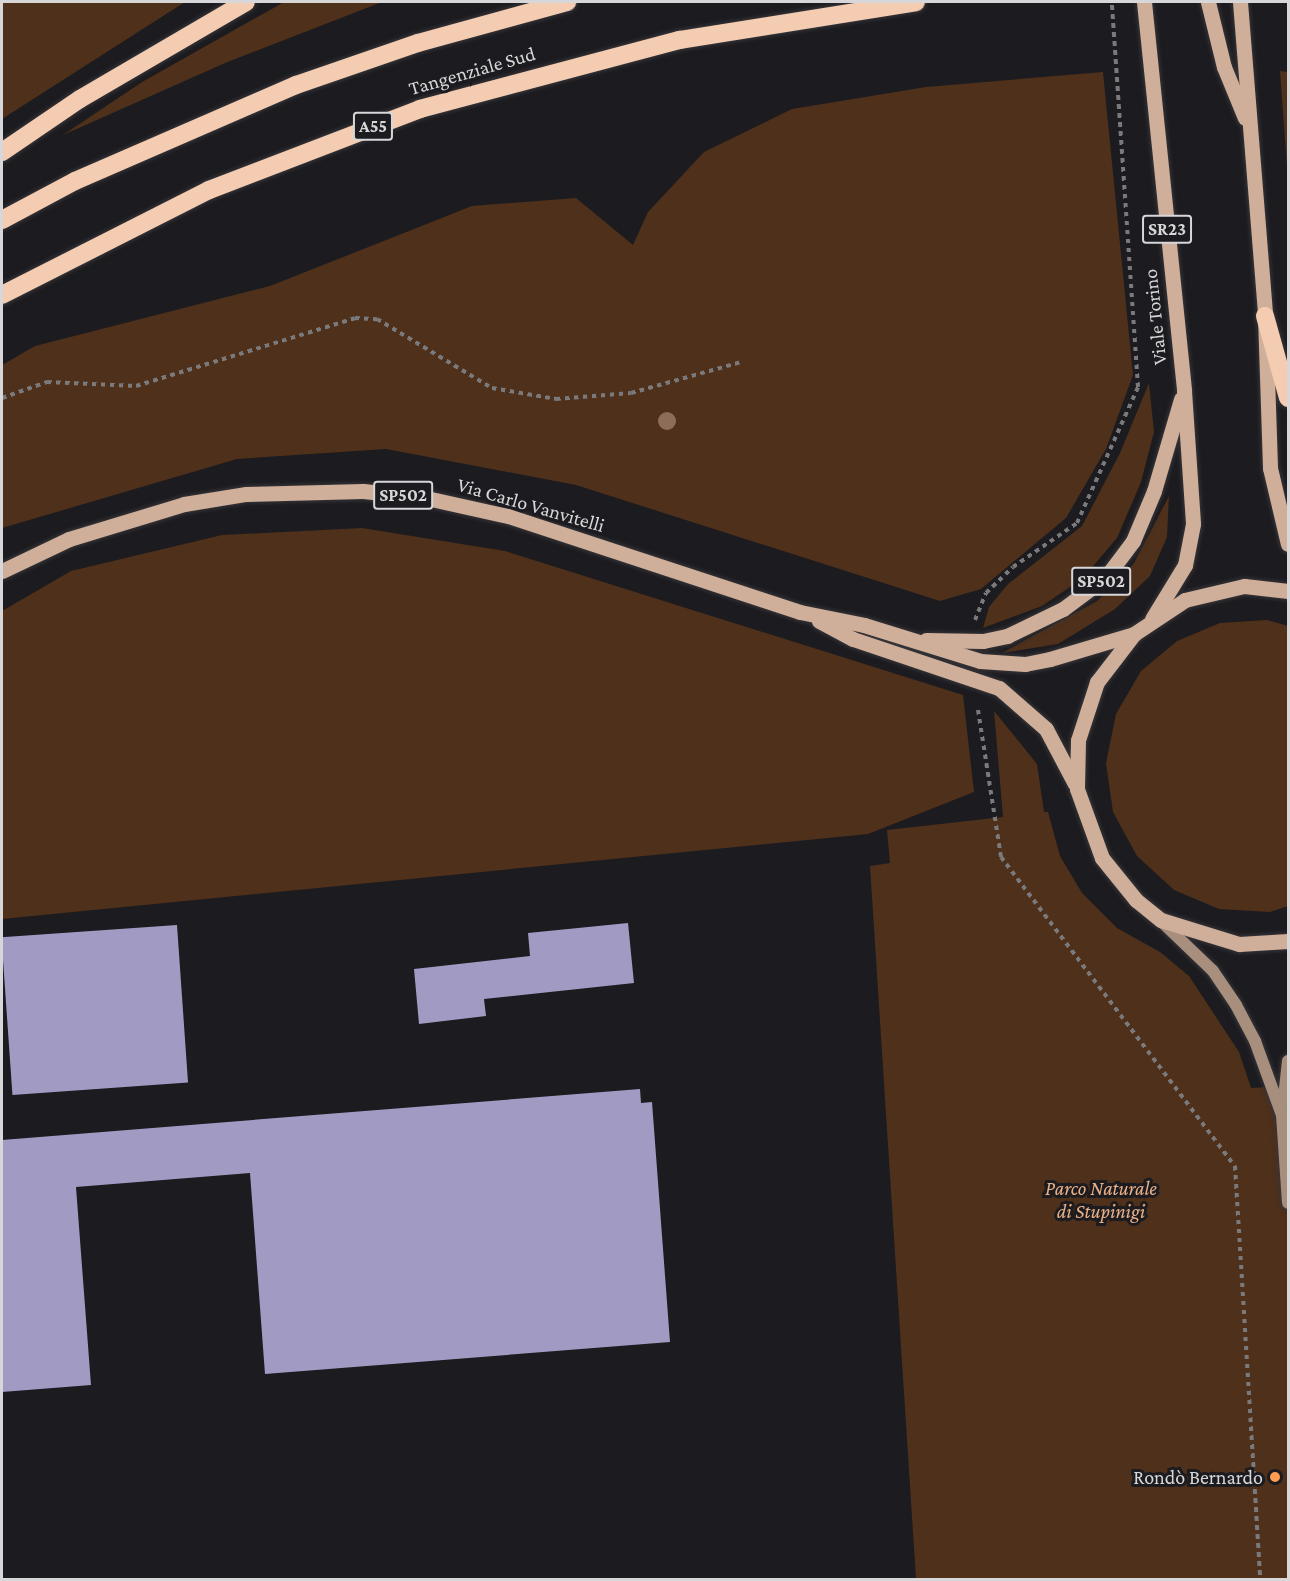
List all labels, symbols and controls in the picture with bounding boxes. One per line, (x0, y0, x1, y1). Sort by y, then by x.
street label: Tangenziale Sud (406, 41, 538, 101)
road number: A55 (352, 111, 394, 141)
road number: SR23 (1142, 214, 1192, 244)
street label: Viale Torino (1138, 268, 1172, 366)
street label: Via Carlo Vanvitelli (455, 472, 607, 538)
road number: SP502 (373, 480, 433, 510)
road number: SP502 (1071, 566, 1131, 596)
park label: Parco Naturale di Stupinigi (1045, 1177, 1157, 1224)
place label: Rondò Bernardo (1133, 1465, 1263, 1489)
marker: Rondò Bernardo (1268, 1470, 1282, 1484)

